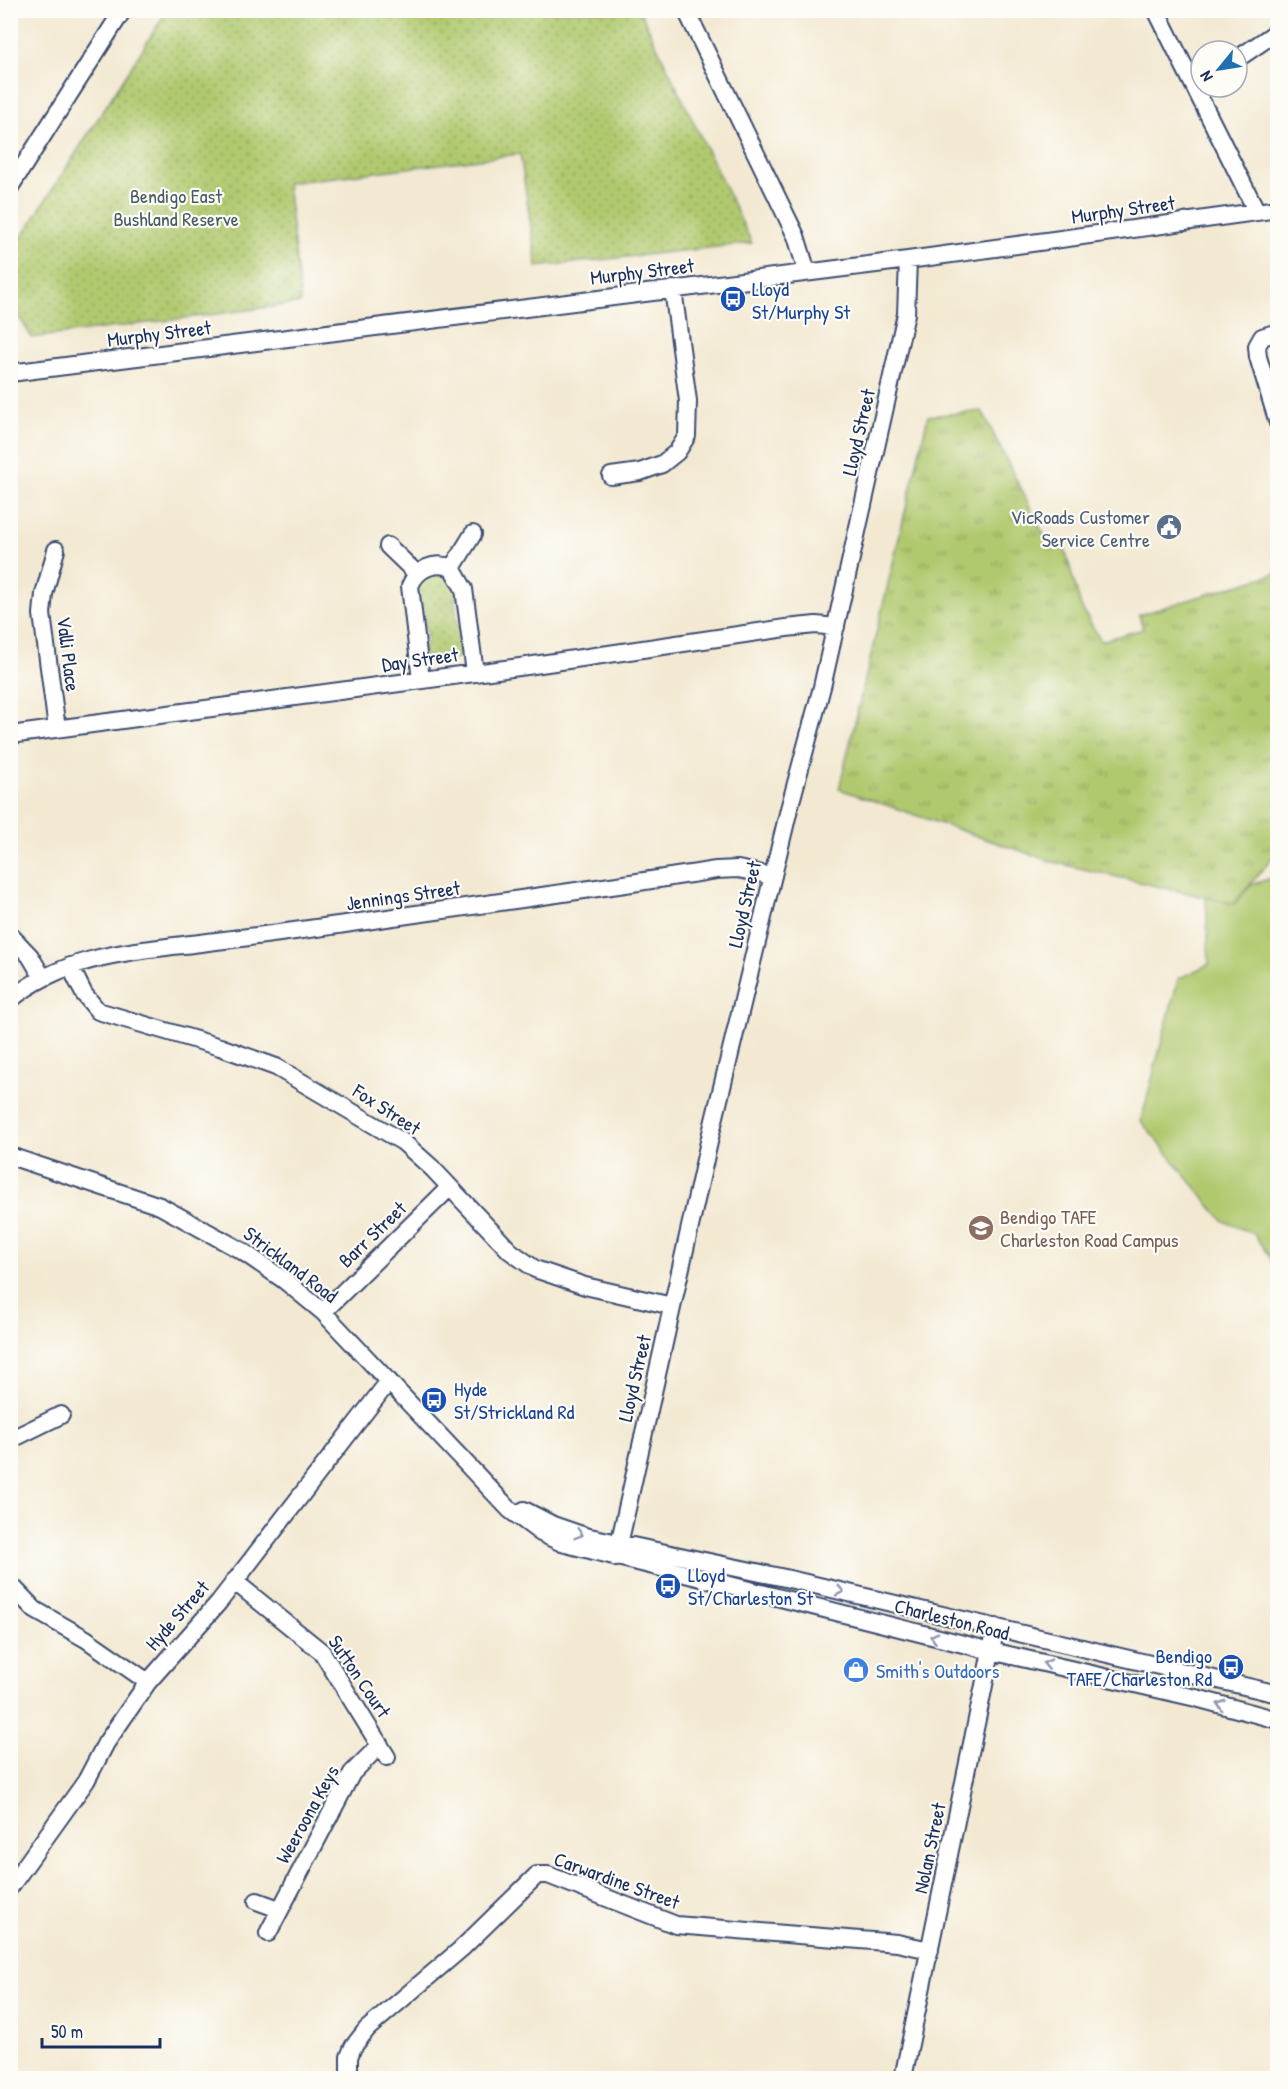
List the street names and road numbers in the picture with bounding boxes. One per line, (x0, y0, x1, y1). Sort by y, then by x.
street label: Murphy Street (1070, 188, 1178, 230)
street label: Murphy Street (589, 251, 696, 291)
street label: Murphy Street (106, 313, 213, 353)
street label: Lloyd Street (835, 385, 881, 478)
street label: Valli Place (51, 615, 87, 693)
street label: Day Street (380, 640, 461, 678)
street label: Lloyd Street (721, 857, 767, 950)
street label: Jennings Street (344, 873, 463, 916)
street label: Fox Street (347, 1077, 427, 1142)
street label: Barr Street (332, 1194, 413, 1273)
street label: Strickland Road (238, 1220, 344, 1309)
street label: Lloyd Street (611, 1331, 657, 1424)
street label: Hyde Street (139, 1573, 216, 1656)
street label: Charleston Road (892, 1592, 1012, 1646)
street label: Sutton Court (322, 1629, 398, 1724)
street label: Weeroona Keys (269, 1760, 345, 1868)
street label: Nolan Street (906, 1799, 952, 1896)
street label: Carwardine Street (550, 1845, 685, 1916)

